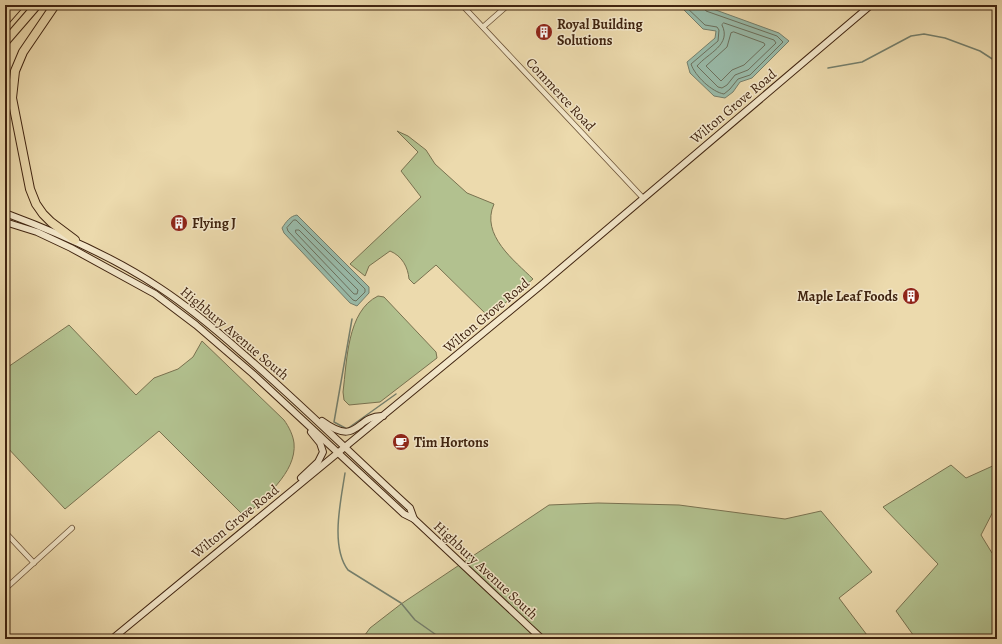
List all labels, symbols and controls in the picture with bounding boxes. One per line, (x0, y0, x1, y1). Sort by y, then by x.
place label: Royal Building Solutions (557, 15, 643, 50)
building icon: Royal Building Solutions (534, 22, 554, 42)
street label: Commerce Road (522, 53, 600, 136)
street label: Wilton Grove Road (685, 64, 781, 149)
building icon: Flying J (169, 213, 189, 233)
place label: Flying J (192, 214, 236, 233)
street label: Wilton Grove Road (438, 273, 534, 358)
street label: Highbury Avenue South (176, 282, 293, 385)
building icon: Maple Leaf Foods (901, 286, 921, 306)
place label: Maple Leaf Foods (797, 287, 898, 306)
cafe icon: Tim Hortons (391, 432, 411, 452)
place label: Tim Hortons (414, 433, 489, 452)
street label: Wilton Grove Road (187, 480, 283, 563)
street label: Highbury Avenue South (429, 517, 542, 624)

